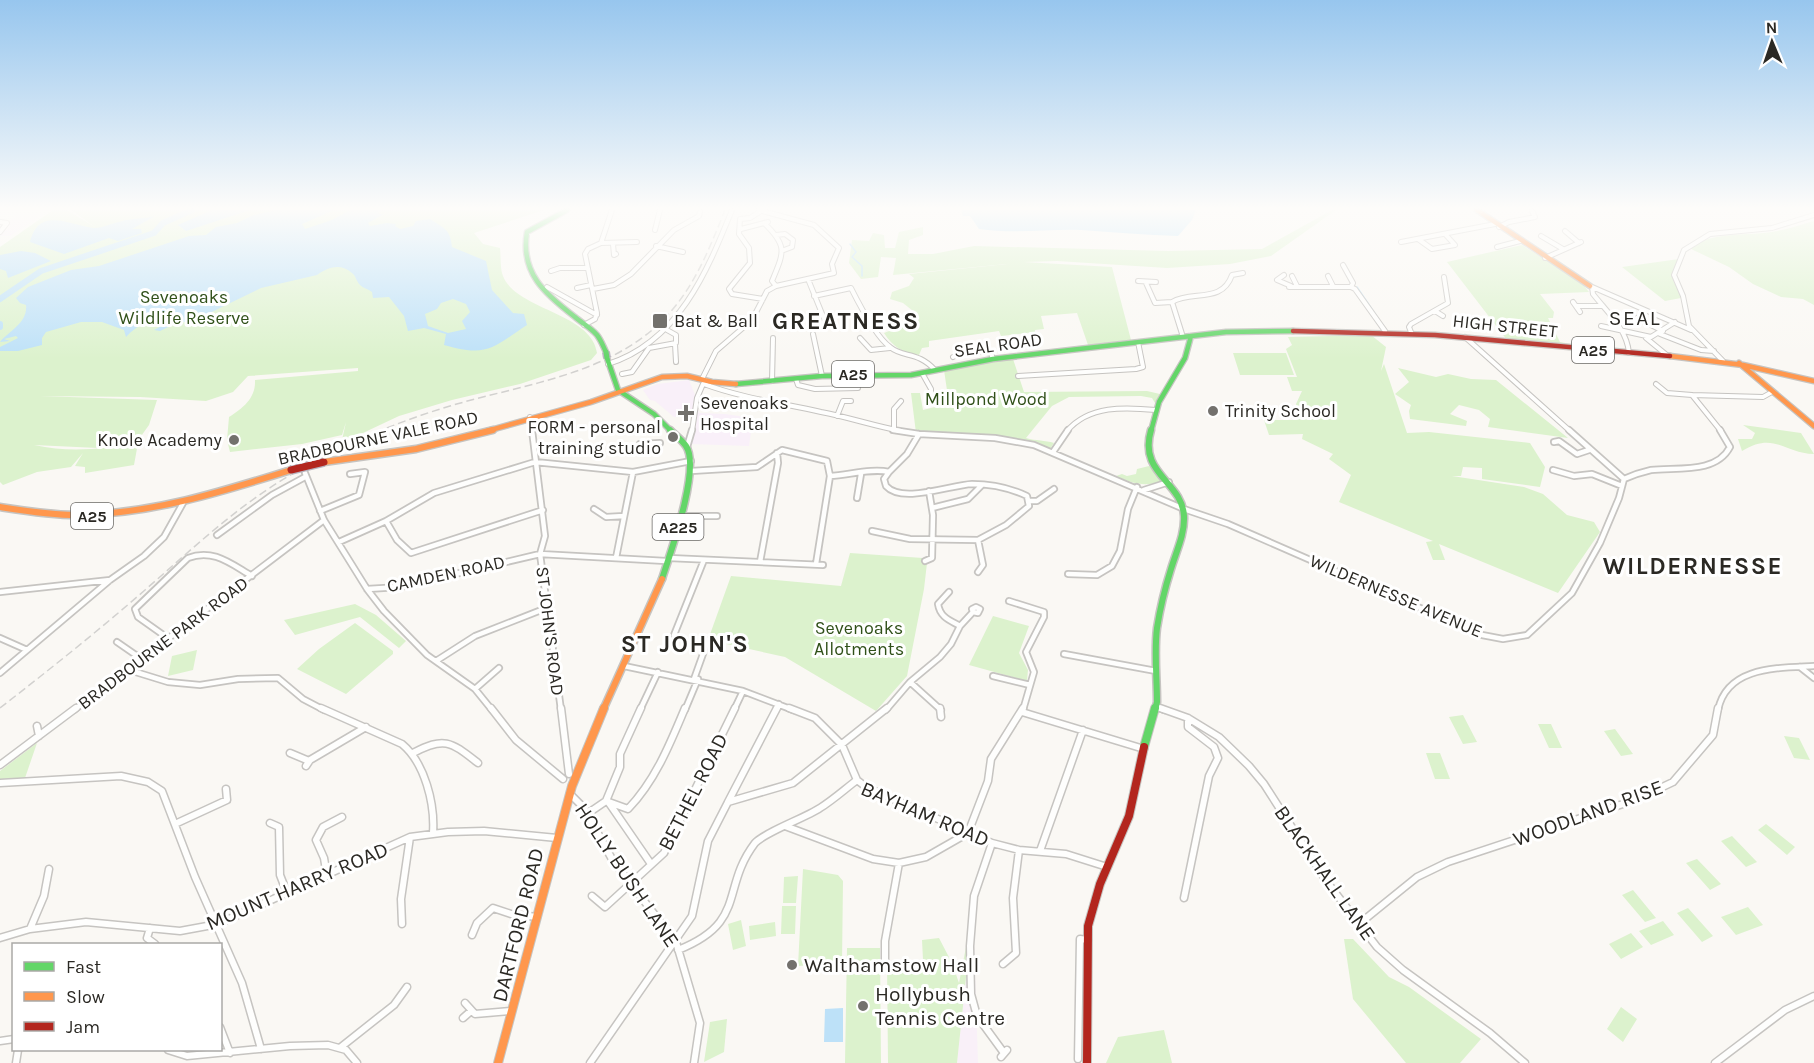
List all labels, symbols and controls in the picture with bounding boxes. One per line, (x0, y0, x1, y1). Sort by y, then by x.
north arrow (1742, 12, 1802, 72)
text: N (1765, 18, 1778, 37)
park label: Sevenoaks Wildlife Reserve (118, 286, 250, 329)
district label: SEAL (1609, 306, 1661, 330)
district label: GREATNESS (772, 307, 920, 335)
place label: Bat & Ball (674, 310, 758, 332)
street label: HIGH STREET (1452, 310, 1558, 342)
marker: Bat & Ball (651, 312, 669, 330)
street label: SEAL ROAD (952, 328, 1044, 362)
road number: A25 (1572, 337, 1614, 363)
road number: A25 (832, 361, 874, 387)
park label: Millpond Wood (925, 388, 1047, 410)
place label: Sevenoaks Hospital (700, 392, 789, 435)
place label: Trinity School (1225, 400, 1336, 422)
marker: Sevenoaks Hospital (677, 404, 695, 422)
marker: Trinity School (1206, 404, 1220, 418)
street label: BRADBOURNE VALE ROAD (276, 406, 480, 470)
place label: FORM - personal training studio (527, 416, 661, 459)
place label: Knole Academy (97, 429, 223, 451)
marker: FORM - personal training studio (666, 430, 680, 444)
marker: Knole Academy (227, 433, 241, 447)
road number: A25 (71, 503, 113, 529)
road number: A225 (652, 514, 704, 540)
street label: WILDERNESSE AVENUE (1306, 550, 1486, 642)
street label: CAMDEN ROAD (385, 551, 507, 597)
district label: WILDERNESSE (1603, 552, 1783, 580)
street label: ST JOHN'S ROAD (531, 565, 569, 697)
street label: BRADBOURNE PARK ROAD (74, 572, 252, 714)
park label: Sevenoaks Allotments (814, 617, 904, 660)
district label: ST JOHN'S (621, 630, 749, 658)
street label: BETHEL ROAD (653, 729, 733, 855)
street label: WOODLAND RISE (1510, 775, 1666, 851)
street label: BAYHAM ROAD (857, 776, 993, 852)
street label: HOLLY BUSH LANE (570, 798, 684, 952)
street label: BLACKHALL LANE (1269, 801, 1381, 945)
street label: MOUNT HARRY ROAD (202, 837, 392, 935)
street label: DARTFORD ROAD (487, 845, 549, 1005)
legend (12, 943, 222, 1051)
place label: Walthamstow Hall (804, 953, 979, 977)
text: Fast (66, 956, 101, 978)
marker: Walthamstow Hall (785, 958, 799, 972)
place label: Hollybush Tennis Centre (875, 982, 1005, 1030)
text: Slow (66, 986, 105, 1008)
marker: Hollybush Tennis Centre (856, 999, 870, 1013)
text: Jam (66, 1016, 100, 1038)

